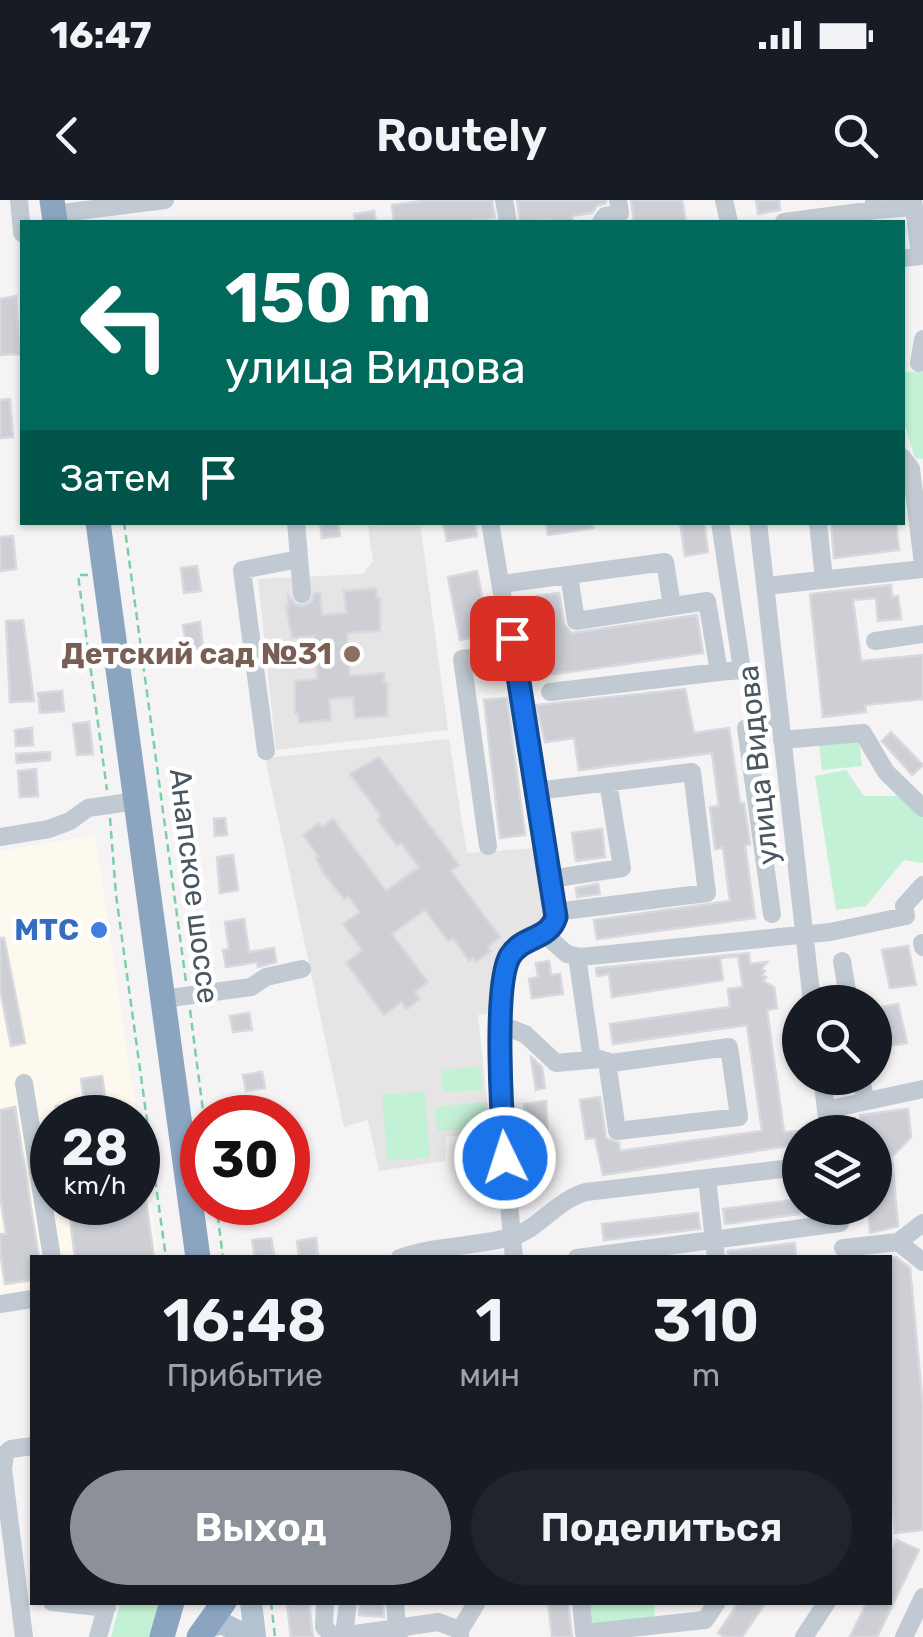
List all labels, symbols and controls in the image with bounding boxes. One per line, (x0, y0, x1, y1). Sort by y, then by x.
text: 16:47 (50, 12, 152, 58)
icon: back (40, 108, 95, 163)
icon: search (828, 108, 883, 163)
text: Routely (376, 109, 547, 162)
text: 150 m (225, 257, 432, 340)
icon: left (60, 260, 190, 390)
text: улица Видова (225, 341, 526, 394)
icon: arrive (191, 450, 246, 505)
text: Затем (60, 455, 171, 501)
pin (470, 596, 555, 681)
icon: arrive (485, 611, 540, 666)
place label: Детский сад №31 (61, 636, 332, 672)
marker: Детский сад №31 (341, 643, 363, 665)
street label: улица Видова (730, 663, 786, 867)
street label: Анапское шоссе (162, 766, 226, 1006)
place label: МТС (14, 912, 79, 948)
marker: МТС (88, 919, 110, 941)
map controls (782, 985, 892, 1225)
button: search (782, 985, 892, 1095)
speed limit sign: 30 (180, 1095, 310, 1225)
position arrow (453, 1106, 557, 1210)
button: layers (782, 1115, 892, 1225)
text: 28 (62, 1118, 128, 1178)
text: km/h (64, 1171, 126, 1200)
text: 16:48 (163, 1285, 327, 1356)
text: 1 (475, 1285, 504, 1356)
text: 310 (653, 1285, 759, 1356)
text: Прибытие (166, 1356, 323, 1394)
text: мин (459, 1356, 520, 1394)
text: m (692, 1356, 720, 1394)
button: Выход (70, 1470, 451, 1585)
button: Поделиться (471, 1470, 852, 1585)

